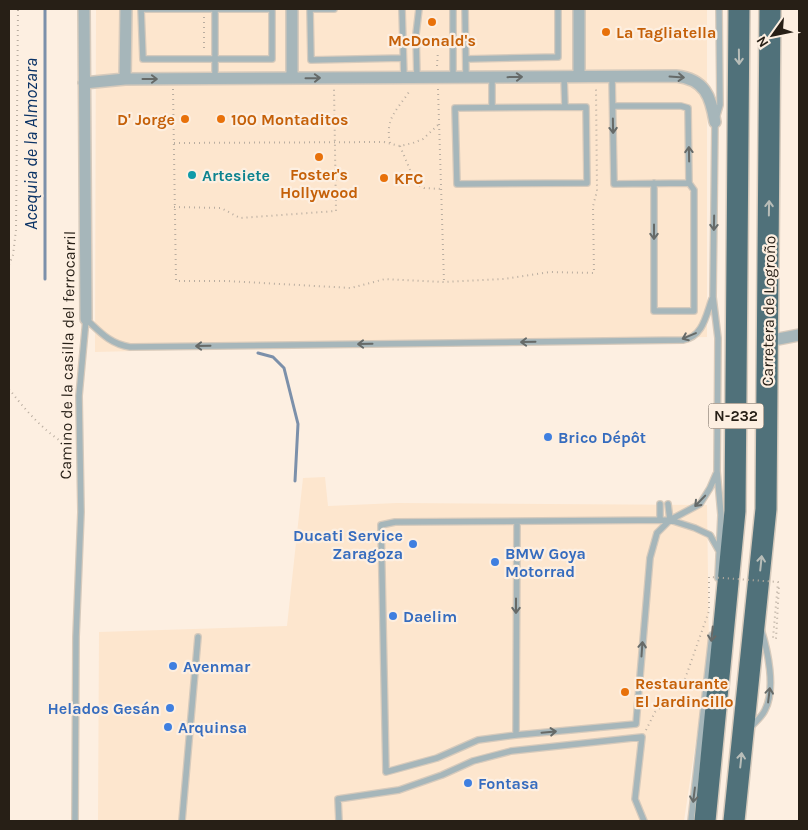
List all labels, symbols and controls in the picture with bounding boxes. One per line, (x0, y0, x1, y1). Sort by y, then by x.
north arrow (748, 10, 798, 60)
marker: McDonald's (426, 16, 438, 28)
place label: La Tagliatella (616, 23, 716, 42)
marker: La Tagliatella (600, 26, 612, 38)
place label: McDonald's (388, 31, 476, 50)
text: N (753, 33, 772, 51)
one-way arrow (734, 49, 744, 65)
water label: Acequia de la Almozara (20, 58, 42, 230)
one-way arrow (506, 72, 522, 82)
one-way arrow (669, 72, 685, 81)
one-way arrow (304, 73, 321, 83)
one-way arrow (142, 74, 158, 84)
place label: D' Jorge (117, 110, 175, 129)
place label: 100 Montaditos (231, 110, 349, 129)
marker: D' Jorge (179, 113, 191, 125)
marker: 100 Montaditos (215, 113, 227, 125)
one-way arrow (609, 117, 618, 133)
one-way arrow (684, 146, 694, 162)
marker: Foster's Hollywood (313, 151, 325, 163)
place label: Foster's Hollywood (280, 165, 358, 202)
place label: Artesiete (202, 166, 270, 185)
marker: Artesiete (186, 169, 198, 181)
place label: KFC (394, 169, 423, 188)
marker: KFC (378, 172, 390, 184)
one-way arrow (764, 200, 774, 216)
one-way arrow (709, 215, 718, 231)
one-way arrow (649, 224, 659, 240)
street label: Camino de la casilla del ferrocarril (56, 230, 79, 480)
street label: Carretera de Logroño (758, 236, 779, 387)
one-way arrow (682, 332, 697, 342)
one-way arrow (520, 337, 536, 347)
one-way arrow (358, 339, 374, 349)
one-way arrow (195, 341, 212, 351)
road number: N-232 (708, 404, 764, 428)
place label: Brico Dépôt (558, 428, 646, 447)
marker: Brico Dépôt (542, 431, 554, 443)
one-way arrow (694, 495, 706, 508)
place label: Ducati Service Zaragoza (293, 526, 403, 563)
marker: Ducati Service Zaragoza (407, 538, 419, 550)
place label: BMW Goya Motorrad (505, 544, 586, 581)
one-way arrow (756, 555, 766, 571)
marker: BMW Goya Motorrad (489, 556, 501, 568)
one-way arrow (511, 598, 521, 614)
place label: Daelim (403, 607, 457, 626)
marker: Daelim (387, 610, 399, 622)
one-way arrow (708, 626, 717, 642)
one-way arrow (637, 642, 646, 658)
place label: Avenmar (183, 657, 251, 676)
marker: Avenmar (167, 660, 179, 672)
place label: Restaurante El Jardincillo (635, 674, 734, 711)
marker: Restaurante El Jardincillo (619, 686, 631, 698)
one-way arrow (764, 687, 774, 703)
place label: Helados Gesán (48, 699, 160, 718)
marker: Helados Gesán (164, 702, 176, 714)
place label: Arquinsa (178, 718, 247, 737)
marker: Arquinsa (162, 721, 174, 733)
one-way arrow (541, 727, 557, 737)
one-way arrow (736, 753, 746, 769)
place label: Fontasa (478, 774, 539, 793)
marker: Fontasa (462, 777, 474, 789)
one-way arrow (689, 787, 699, 803)

